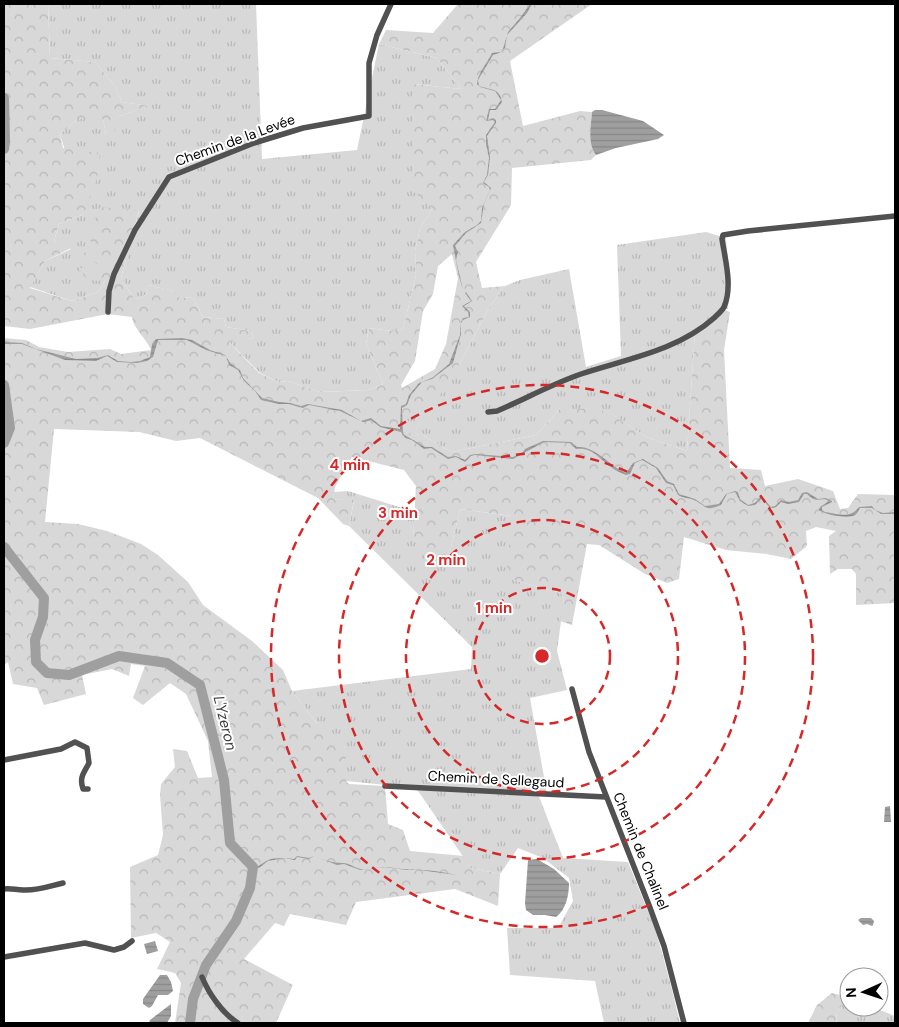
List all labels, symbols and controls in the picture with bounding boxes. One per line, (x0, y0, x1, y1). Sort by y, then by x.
street label: Chemin de la Levée (173, 110, 297, 170)
text: 4 min (330, 455, 370, 475)
text: 3 min (378, 503, 418, 523)
text: 2 min (426, 550, 466, 570)
text: 1 min (476, 598, 512, 618)
centre of rings (533, 647, 551, 665)
water label: L'Yzeron (209, 694, 242, 753)
street label: Chemin de Sellegaud (427, 766, 565, 792)
street label: Chemin de Chalinel (609, 789, 673, 913)
north arrow (839, 967, 889, 1017)
text: N (842, 987, 860, 998)

